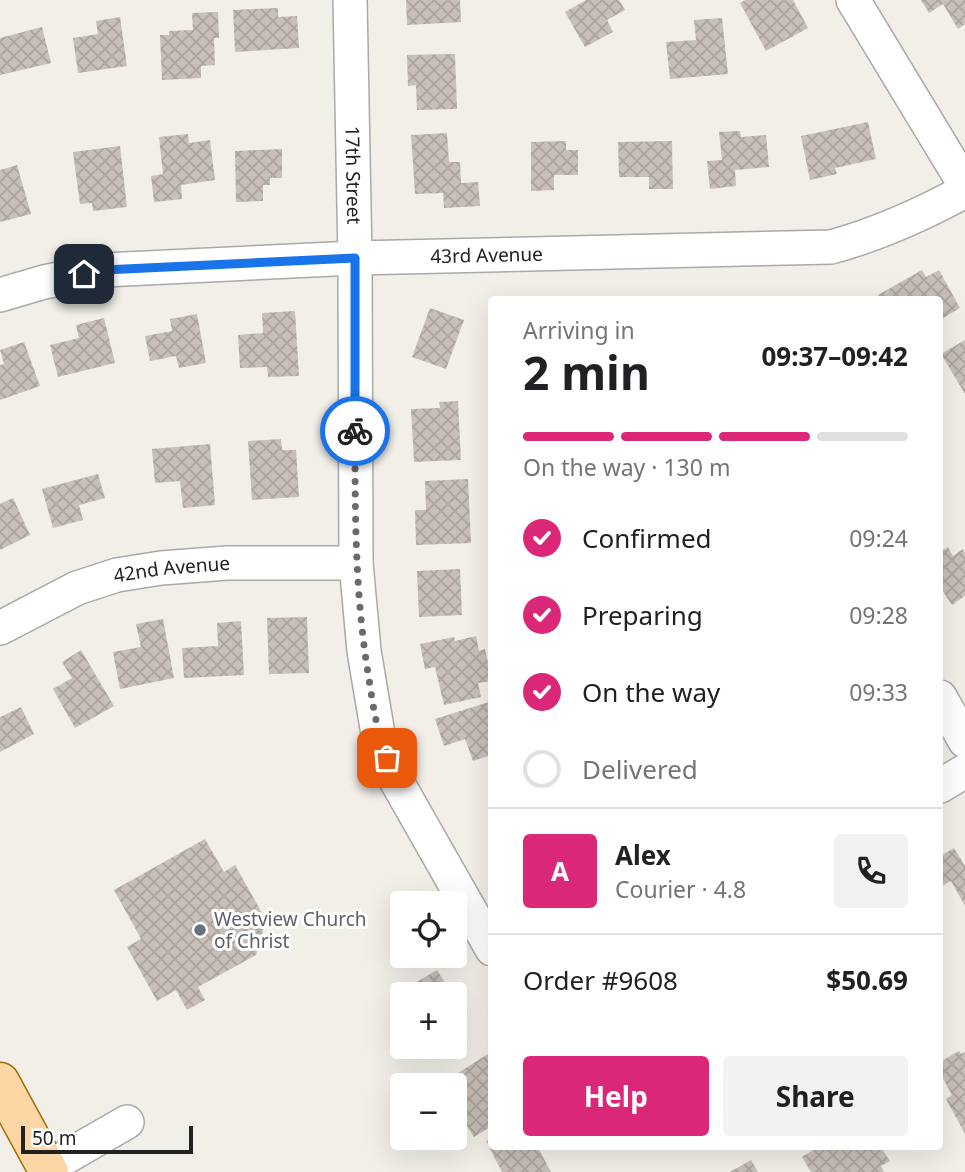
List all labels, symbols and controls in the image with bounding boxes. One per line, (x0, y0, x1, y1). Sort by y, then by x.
street label: 17th Street (339, 126, 367, 225)
street label: 43rd Avenue (430, 241, 543, 269)
pin (54, 244, 114, 304)
icon: home (65, 255, 103, 293)
text: Arriving in (523, 314, 635, 346)
text: 09:37–09:42 (761, 338, 908, 374)
text: 2 min (523, 341, 650, 403)
courier (320, 396, 390, 466)
icon: bike (336, 412, 374, 450)
text: On the way · 130 m (523, 451, 730, 483)
icon: check (523, 519, 561, 557)
text: Confirmed (582, 520, 712, 556)
text: 09:24 (849, 522, 908, 554)
street label: 42nd Avenue (112, 550, 231, 588)
icon: check (523, 596, 561, 634)
text: Preparing (582, 597, 703, 633)
text: 09:28 (849, 599, 908, 631)
icon: check (523, 673, 561, 711)
text: On the way (582, 674, 720, 710)
text: 09:33 (849, 676, 908, 708)
pin (357, 728, 417, 788)
icon: bag (368, 739, 406, 777)
text: Delivered (582, 751, 698, 787)
button: phone (834, 834, 908, 908)
text: Alex (615, 837, 671, 873)
text: A (551, 853, 569, 889)
text: Courier · 4.8 (615, 873, 746, 905)
map controls (390, 891, 467, 1150)
button: locate (390, 891, 467, 968)
place label: Westview Church of Christ (214, 906, 367, 954)
marker: Westview Church of Christ (192, 922, 208, 938)
text: Order #9608 (523, 962, 678, 998)
text: $50.69 (826, 962, 908, 998)
button: + (390, 982, 467, 1059)
button: Help (523, 1056, 709, 1136)
button: Share (723, 1056, 908, 1136)
button: − (390, 1073, 467, 1150)
scale bar (21, 1123, 192, 1155)
text: 50 m (32, 1125, 76, 1151)

